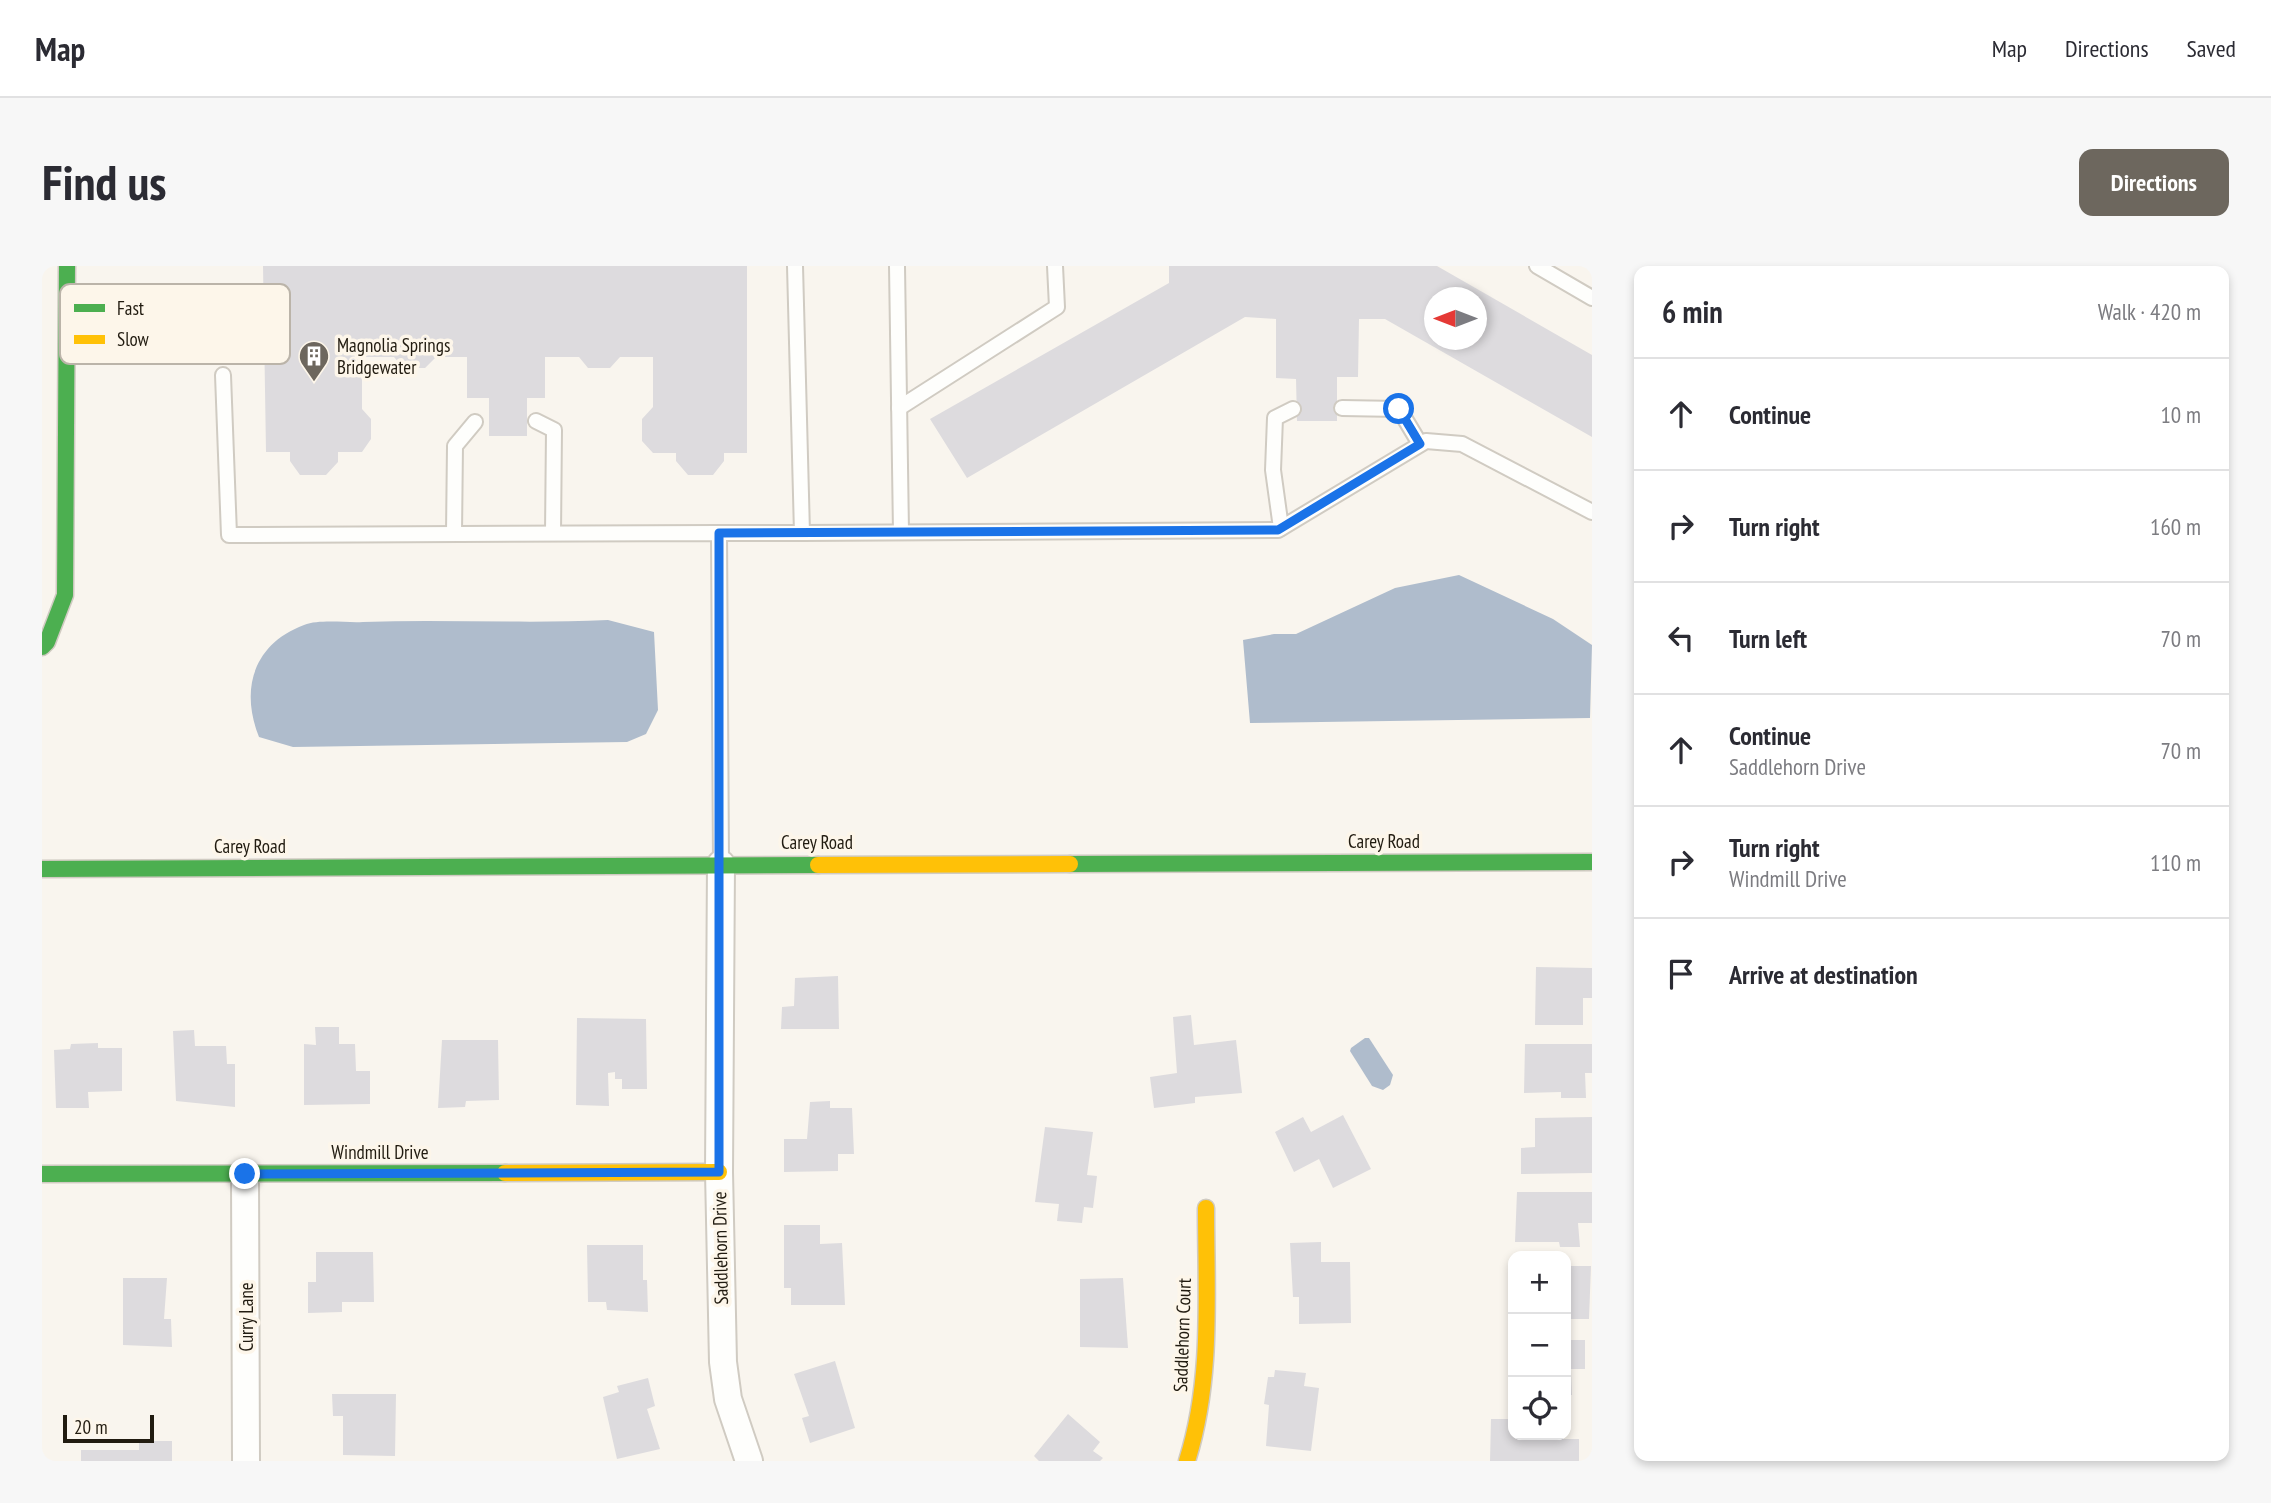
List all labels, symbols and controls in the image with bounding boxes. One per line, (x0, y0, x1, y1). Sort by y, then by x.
text: Map (35, 27, 85, 70)
text: Map (1992, 33, 2027, 64)
text: Directions (2065, 33, 2149, 64)
text: Saved (2187, 33, 2236, 64)
button: Directions (2079, 149, 2229, 216)
text: Find us (42, 150, 166, 214)
legend (60, 284, 290, 364)
north arrow (1424, 287, 1487, 350)
text: 6 min (1662, 292, 1723, 331)
text: Fast (117, 296, 145, 320)
text: Walk · 420 m (2098, 297, 2201, 326)
text: Slow (117, 327, 150, 351)
place label: Magnolia Springs Bridgewater (337, 333, 450, 379)
building icon: Magnolia Springs Bridgewater (297, 339, 331, 383)
route start (1383, 393, 1414, 424)
icon: ahead (1662, 395, 1700, 433)
text: Continue (1729, 398, 1811, 431)
text: 10 m (2160, 400, 2201, 429)
icon: right (1662, 507, 1700, 545)
text: Turn right (1729, 510, 1820, 543)
text: 160 m (2150, 512, 2201, 541)
icon: left (1662, 619, 1700, 657)
text: Turn left (1729, 622, 1807, 655)
text: 70 m (2160, 624, 2201, 653)
text: Continue (1729, 719, 1811, 752)
icon: ahead (1662, 731, 1700, 769)
text: 70 m (2160, 736, 2201, 765)
text: Saddlehorn Drive (1729, 752, 1866, 781)
street label: Carey Road (1348, 829, 1420, 853)
street label: Carey Road (781, 830, 853, 854)
text: Turn right (1729, 831, 1820, 864)
street label: Carey Road (214, 834, 286, 858)
icon: right (1662, 843, 1700, 881)
text: 110 m (2150, 848, 2201, 877)
text: Windmill Drive (1729, 864, 1847, 893)
icon: arrive (1662, 955, 1700, 993)
text: Arrive at destination (1729, 958, 1918, 991)
street label: Windmill Drive (331, 1140, 429, 1164)
route end (229, 1158, 260, 1189)
street label: Saddlehorn Drive (707, 1191, 733, 1305)
map controls (1508, 1251, 1571, 1440)
button: + (1508, 1251, 1571, 1314)
street label: Saddlehorn Court (1168, 1277, 1196, 1392)
street label: Curry Lane (234, 1282, 258, 1352)
button: − (1508, 1314, 1571, 1377)
button: locate (1508, 1377, 1571, 1440)
scale bar (63, 1412, 154, 1444)
text: 20 m (74, 1415, 108, 1439)

